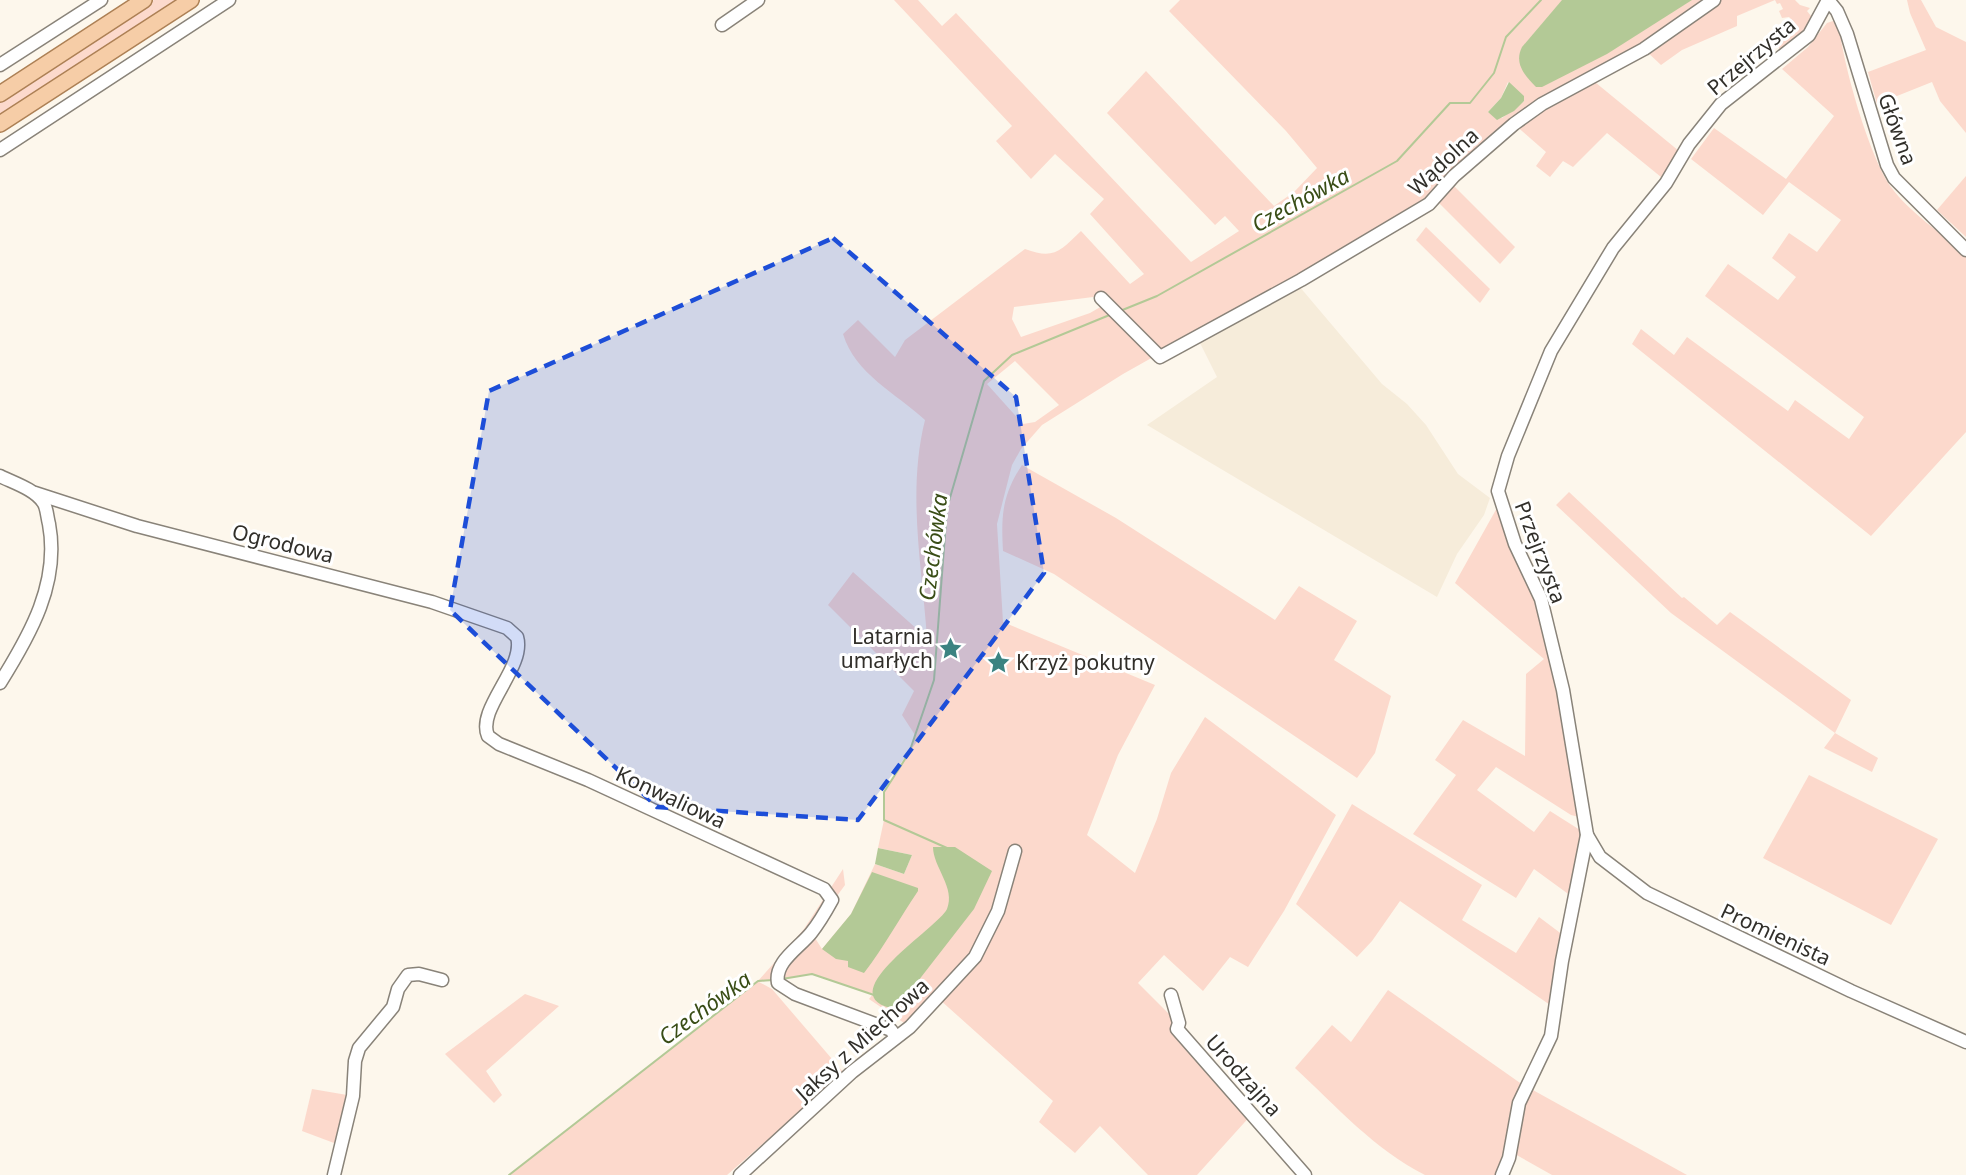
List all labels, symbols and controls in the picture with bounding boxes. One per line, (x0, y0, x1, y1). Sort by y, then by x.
street label: Przejrzysta (1701, 11, 1801, 101)
street label: Główna (1872, 89, 1924, 169)
street label: Wądolna (1402, 121, 1484, 201)
water label: Czechówka (1246, 160, 1355, 238)
water label: Czechówka (911, 491, 954, 602)
street label: Przejrzysta (1509, 497, 1573, 607)
street label: Ogrodowa (229, 517, 337, 569)
place label: Latarnia umarłych (841, 622, 933, 674)
place icon: Latarnia umarłych (938, 635, 964, 661)
place label: Krzyż pokutny (1016, 648, 1155, 676)
place icon: Krzyż pokutny (985, 649, 1011, 675)
street label: Konwaliowa (611, 759, 731, 835)
street label: Promienista (1716, 896, 1836, 972)
water label: Czechówka (652, 963, 757, 1051)
street label: Jaksy z Miechowa (788, 972, 935, 1108)
street label: Urodzajna (1200, 1028, 1288, 1122)

